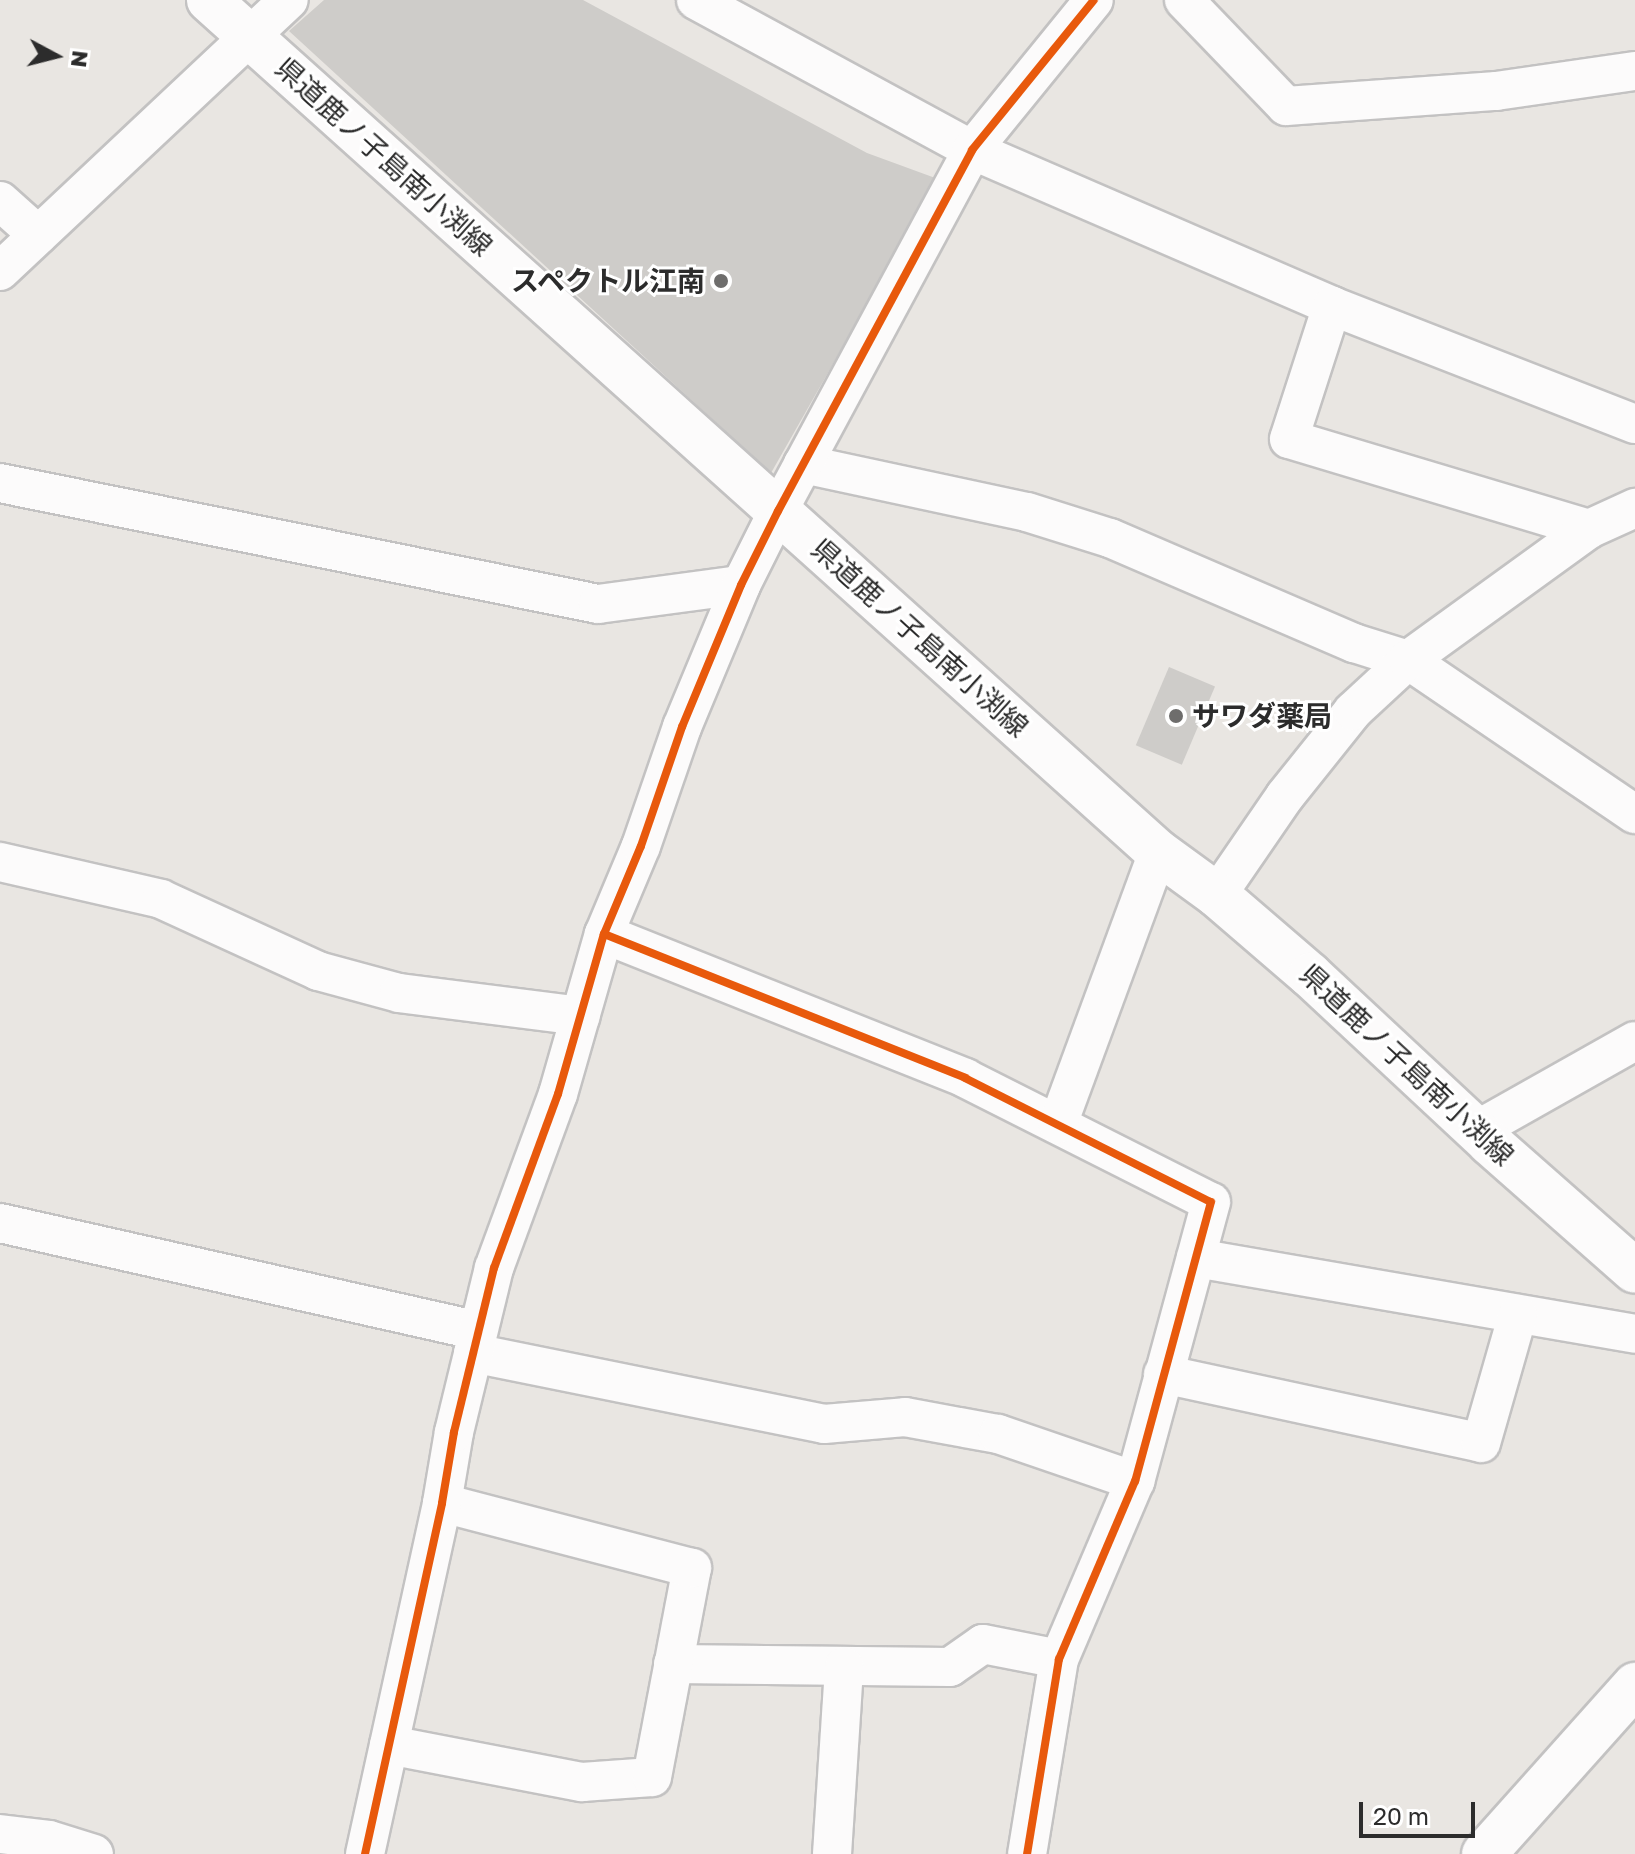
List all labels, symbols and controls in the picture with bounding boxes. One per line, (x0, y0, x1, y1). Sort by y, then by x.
north arrow (16, 16, 96, 96)
text: N (66, 49, 95, 69)
street label: 県道鹿ノ子島南小渕線 (269, 51, 499, 263)
place label: スペクトル江南 (509, 264, 705, 298)
marker: スペクトル江南 (712, 272, 730, 290)
street label: 県道鹿ノ子島南小渕線 (805, 532, 1035, 744)
place label: サワダ薬局 (1192, 699, 1332, 733)
marker: サワダ薬局 (1167, 707, 1185, 725)
street label: 県道鹿ノ子島南小渕線 (1293, 957, 1521, 1173)
scale bar (1363, 1786, 1479, 1836)
text: 20 m (1373, 1801, 1429, 1830)

